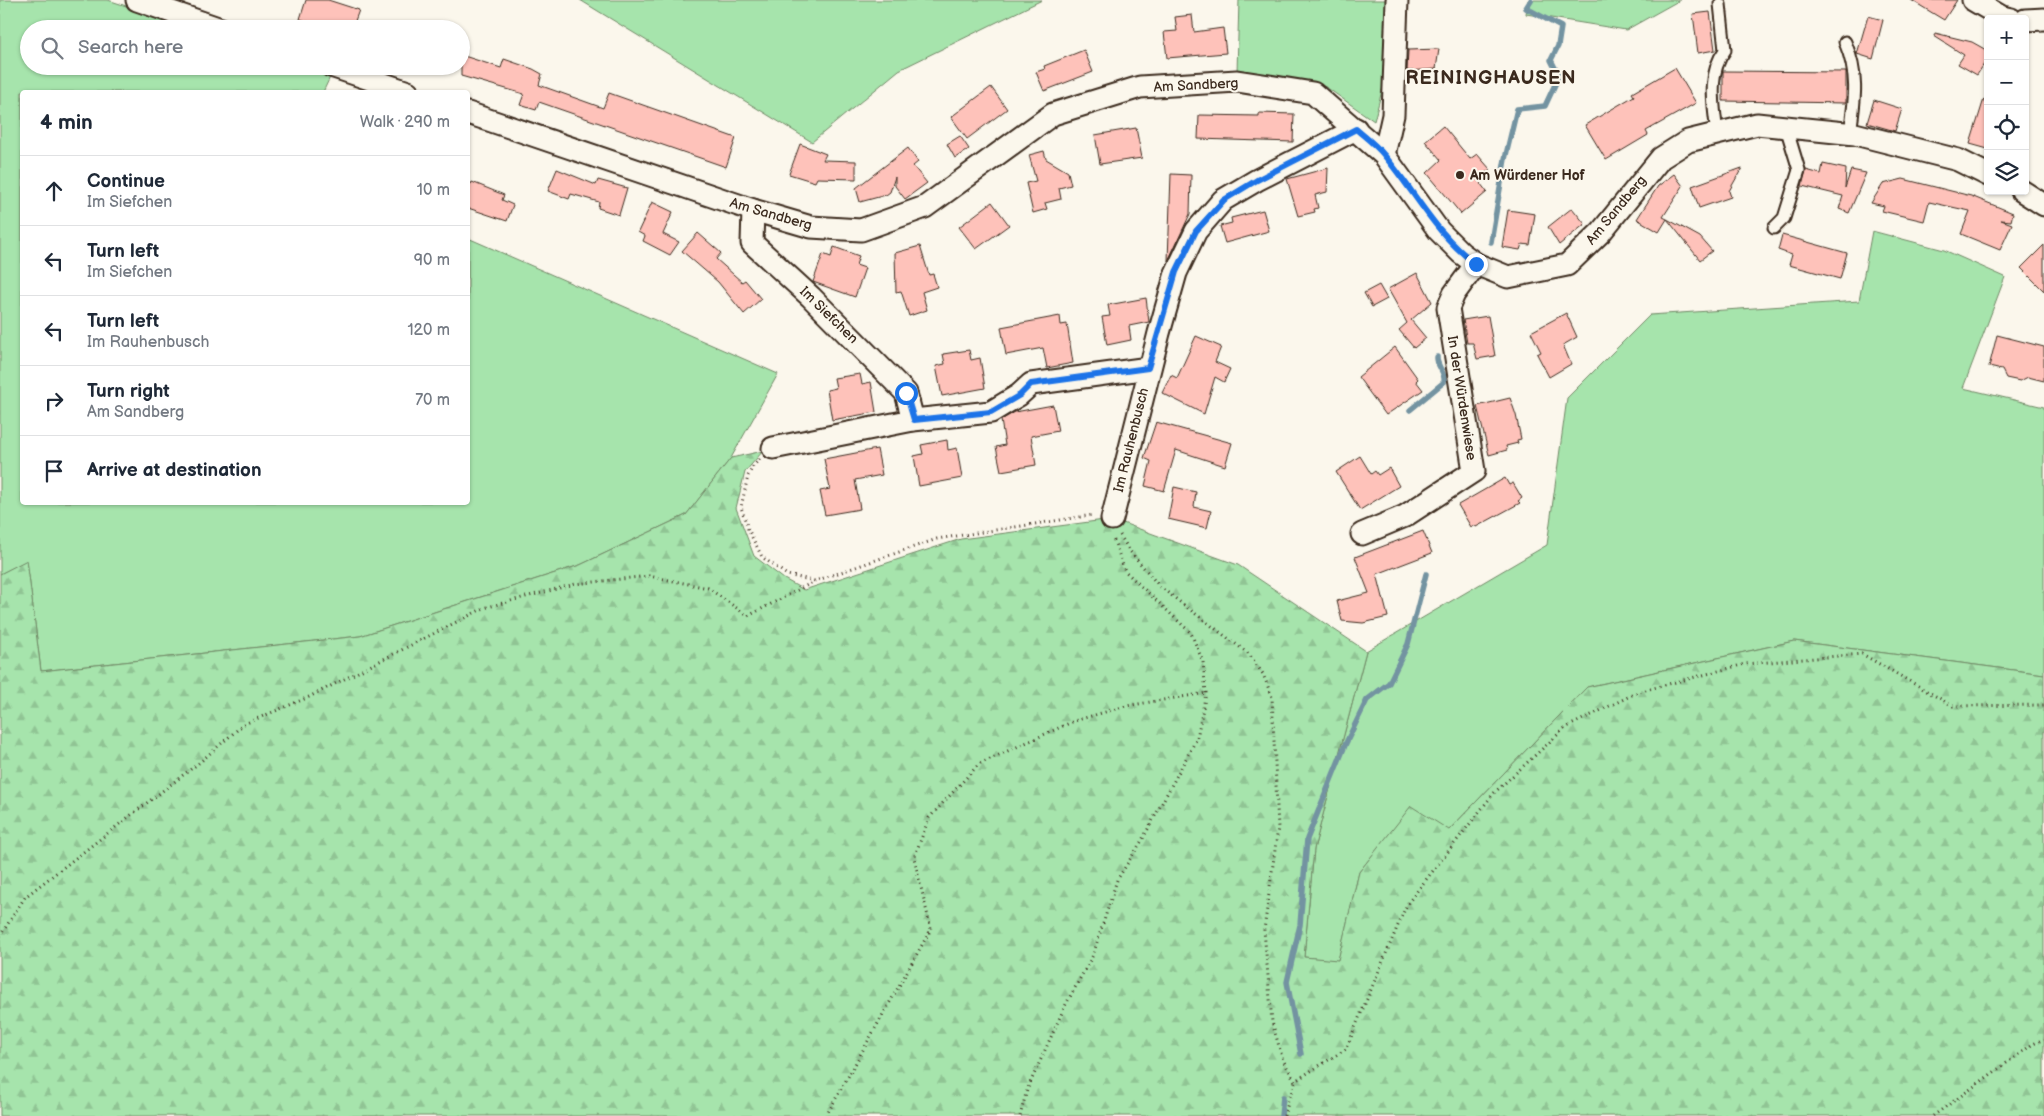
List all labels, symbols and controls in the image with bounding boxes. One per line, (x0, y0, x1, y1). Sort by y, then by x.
map controls (1984, 15, 2029, 195)
button: + (1984, 15, 2029, 60)
search box (20, 20, 470, 75)
icon: search (38, 34, 66, 62)
text: Search here (78, 36, 183, 59)
button: − (1984, 60, 2029, 105)
district label: REININGHAUSEN (1405, 67, 1577, 90)
street label: Am Sandberg (1153, 74, 1239, 96)
button: locate (1984, 105, 2029, 150)
text: 4 min (40, 110, 93, 135)
text: Walk · 290 m (360, 113, 450, 132)
button: layers (1984, 150, 2029, 195)
place label: Am Würdener Hof (1469, 167, 1586, 184)
marker: Am Würdener Hof (1454, 169, 1466, 181)
text: Continue (87, 170, 165, 193)
street label: Am Sandberg (1582, 172, 1650, 248)
icon: ahead (40, 177, 68, 205)
text: 10 m (417, 181, 450, 200)
text: Im Siefchen (87, 193, 172, 212)
street label: Am Sandberg (728, 194, 814, 234)
text: Turn left (87, 240, 159, 263)
icon: left (40, 247, 68, 275)
text: 90 m (414, 251, 450, 270)
route end (1465, 253, 1488, 276)
text: Im Siefchen (87, 263, 172, 282)
street label: Im Siefchen (796, 283, 862, 347)
text: Turn left (87, 310, 159, 333)
icon: left (40, 317, 68, 345)
text: 120 m (407, 321, 450, 340)
text: Im Rauhenbusch (87, 333, 209, 352)
street label: In der Würdenwiese (1444, 334, 1480, 462)
text: Turn right (87, 380, 170, 403)
route start (895, 382, 918, 405)
street label: Im Rauhenbusch (1110, 386, 1152, 494)
icon: right (40, 387, 68, 415)
text: 70 m (415, 391, 450, 410)
text: Am Sandberg (87, 403, 184, 422)
icon: arrive (40, 457, 68, 485)
text: Arrive at destination (87, 459, 262, 482)

